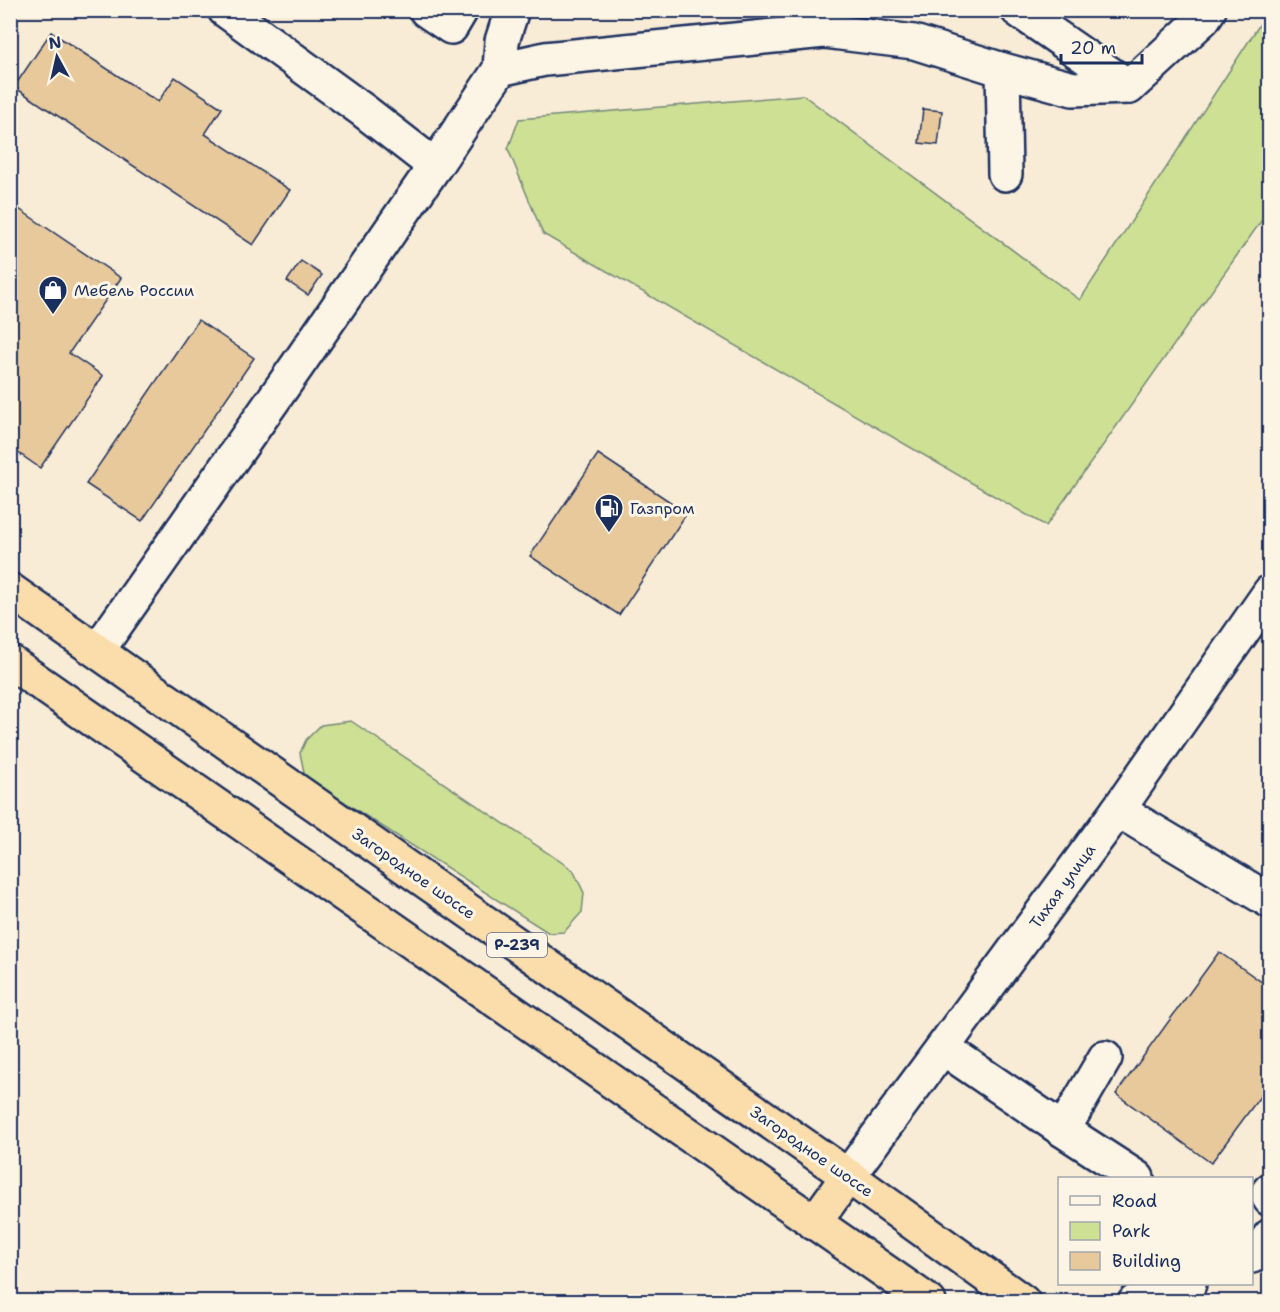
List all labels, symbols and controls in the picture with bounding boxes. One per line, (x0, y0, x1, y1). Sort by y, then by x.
north arrow (27, 27, 87, 87)
scale bar (1061, 27, 1142, 65)
text: N (47, 31, 63, 54)
text: 20 m (1070, 36, 1116, 60)
shop icon: Мебель России (37, 274, 69, 316)
place label: Мебель России (74, 280, 194, 301)
fuel station icon: Газпром (593, 492, 625, 534)
place label: Газпром (630, 498, 695, 519)
street label: Загородное шоссе (348, 823, 479, 924)
street label: Тихая улица (1025, 840, 1100, 933)
road number: Р-239 (487, 933, 547, 957)
street label: Загородное шоссе (746, 1101, 877, 1202)
legend (1058, 1177, 1253, 1285)
text: Road (1112, 1189, 1157, 1213)
text: Park (1112, 1219, 1151, 1243)
text: Building (1112, 1249, 1181, 1273)

